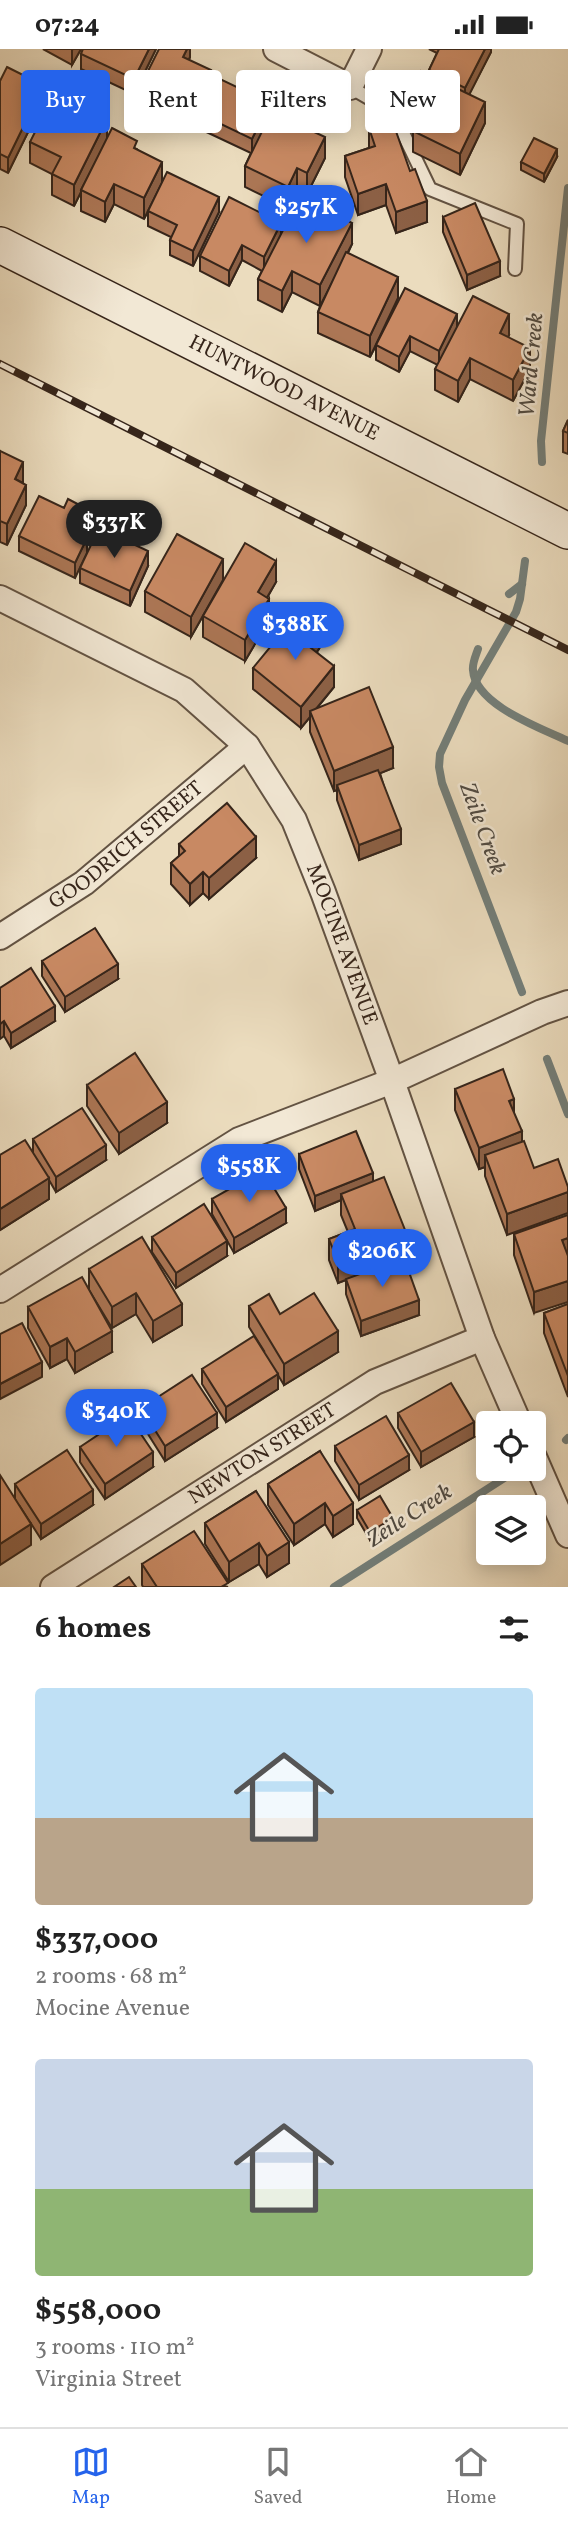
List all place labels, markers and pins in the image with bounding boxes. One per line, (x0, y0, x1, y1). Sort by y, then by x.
pin: $257K (257, 185, 355, 245)
pin: $337K (65, 501, 163, 560)
pin: $388K (246, 603, 344, 662)
pin: $558K (200, 1145, 298, 1204)
pin: $206K (333, 1229, 431, 1289)
pin: $340K (67, 1389, 165, 1449)

